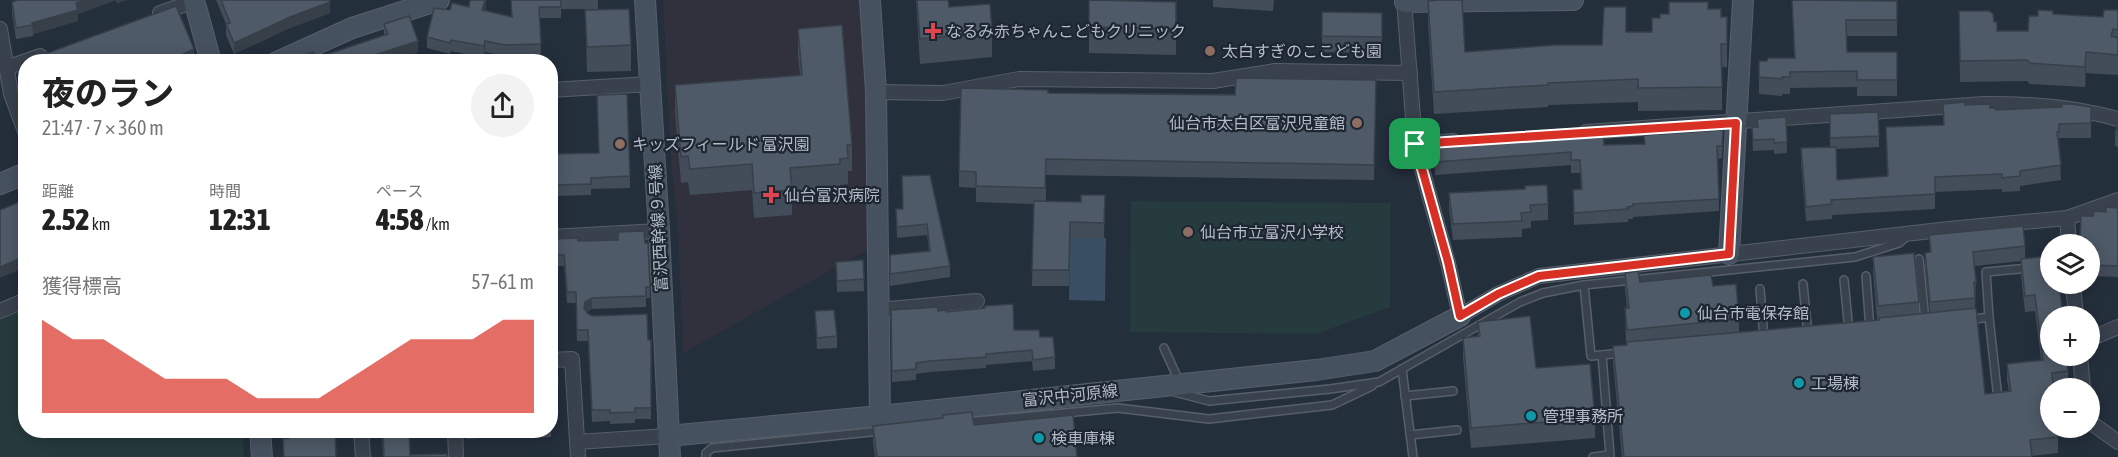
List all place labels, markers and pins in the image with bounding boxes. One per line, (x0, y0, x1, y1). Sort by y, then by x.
marker: なるみ赤ちゃんこどもクリニック (924, 22, 942, 40)
place label: なるみ赤ちゃんこどもクリニック (946, 22, 1186, 40)
place label: 太白すぎのここども園 (1222, 42, 1382, 60)
marker: 太白すぎのここども園 (1203, 44, 1217, 58)
place label: 仙台市太白区富沢児童館 (1169, 114, 1345, 132)
marker: 仙台市太白区富沢児童館 (1350, 116, 1364, 130)
pin (1389, 118, 1440, 169)
place label: キッズフィールド 富沢園 (632, 135, 810, 153)
marker: キッズフィールド 富沢園 (613, 137, 627, 151)
marker: 仙台富沢病院 (762, 186, 780, 204)
place label: 仙台富沢病院 (784, 186, 880, 204)
place label: 仙台市立富沢小学校 (1200, 223, 1344, 241)
marker: 仙台市立富沢小学校 (1181, 225, 1195, 239)
place label: 仙台市電保存館 (1697, 304, 1809, 322)
marker: 仙台市電保存館 (1678, 306, 1692, 320)
place label: 工場棟 (1811, 374, 1859, 392)
marker: 工場棟 (1792, 376, 1806, 390)
place label: 管理事務所 (1543, 407, 1623, 425)
marker: 管理事務所 (1524, 409, 1538, 423)
place label: 検車庫棟 (1051, 429, 1115, 447)
marker: 検車庫棟 (1032, 431, 1046, 445)

